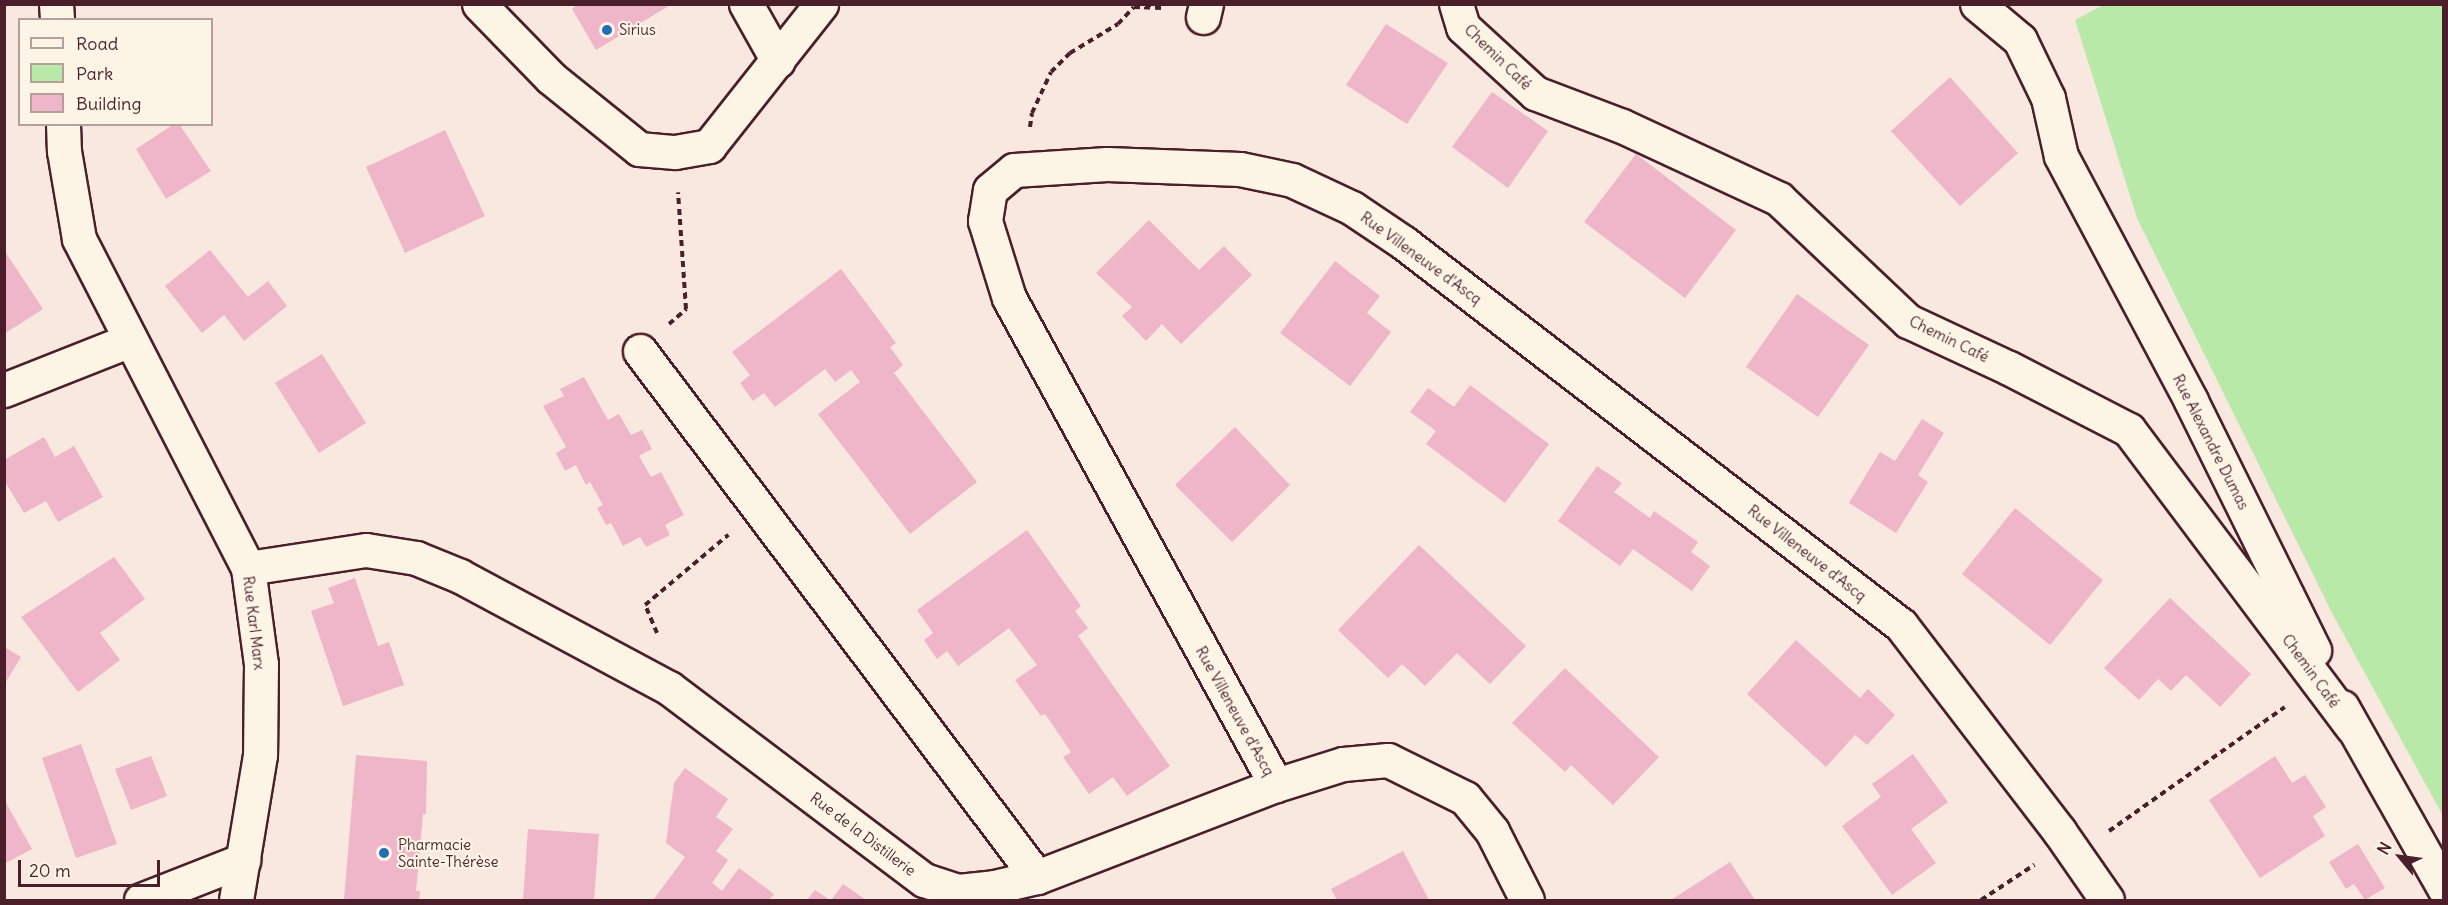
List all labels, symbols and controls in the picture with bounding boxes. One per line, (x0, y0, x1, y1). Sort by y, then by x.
legend (18, 18, 213, 126)
place label: Sirius (619, 21, 656, 39)
street label: Chemin Café (1461, 21, 1535, 93)
marker: Sirius (600, 23, 614, 37)
text: Road (76, 32, 118, 55)
text: Park (76, 62, 113, 85)
text: Building (76, 92, 141, 115)
street label: Rue Villeneuve d'Ascq (1357, 208, 1485, 308)
street label: Chemin Café (1906, 312, 1992, 366)
street label: Rue Alexandre Dumas (2169, 371, 2253, 513)
street label: Rue Villeneuve d'Ascq (1744, 501, 1870, 605)
street label: Rue Karl Marx (239, 575, 269, 671)
street label: Chemin Café (2278, 631, 2344, 711)
street label: Rue Villeneuve d'Ascq (1192, 643, 1278, 779)
street label: Rue de la Distillerie (807, 789, 919, 879)
north arrow (2370, 827, 2430, 887)
place label: Pharmacie Sainte-Thérèse (398, 835, 499, 870)
text: N (2373, 839, 2396, 858)
marker: Pharmacie Sainte-Thérèse (375, 844, 393, 862)
scale bar (21, 848, 164, 886)
text: 20 m (29, 859, 71, 882)

